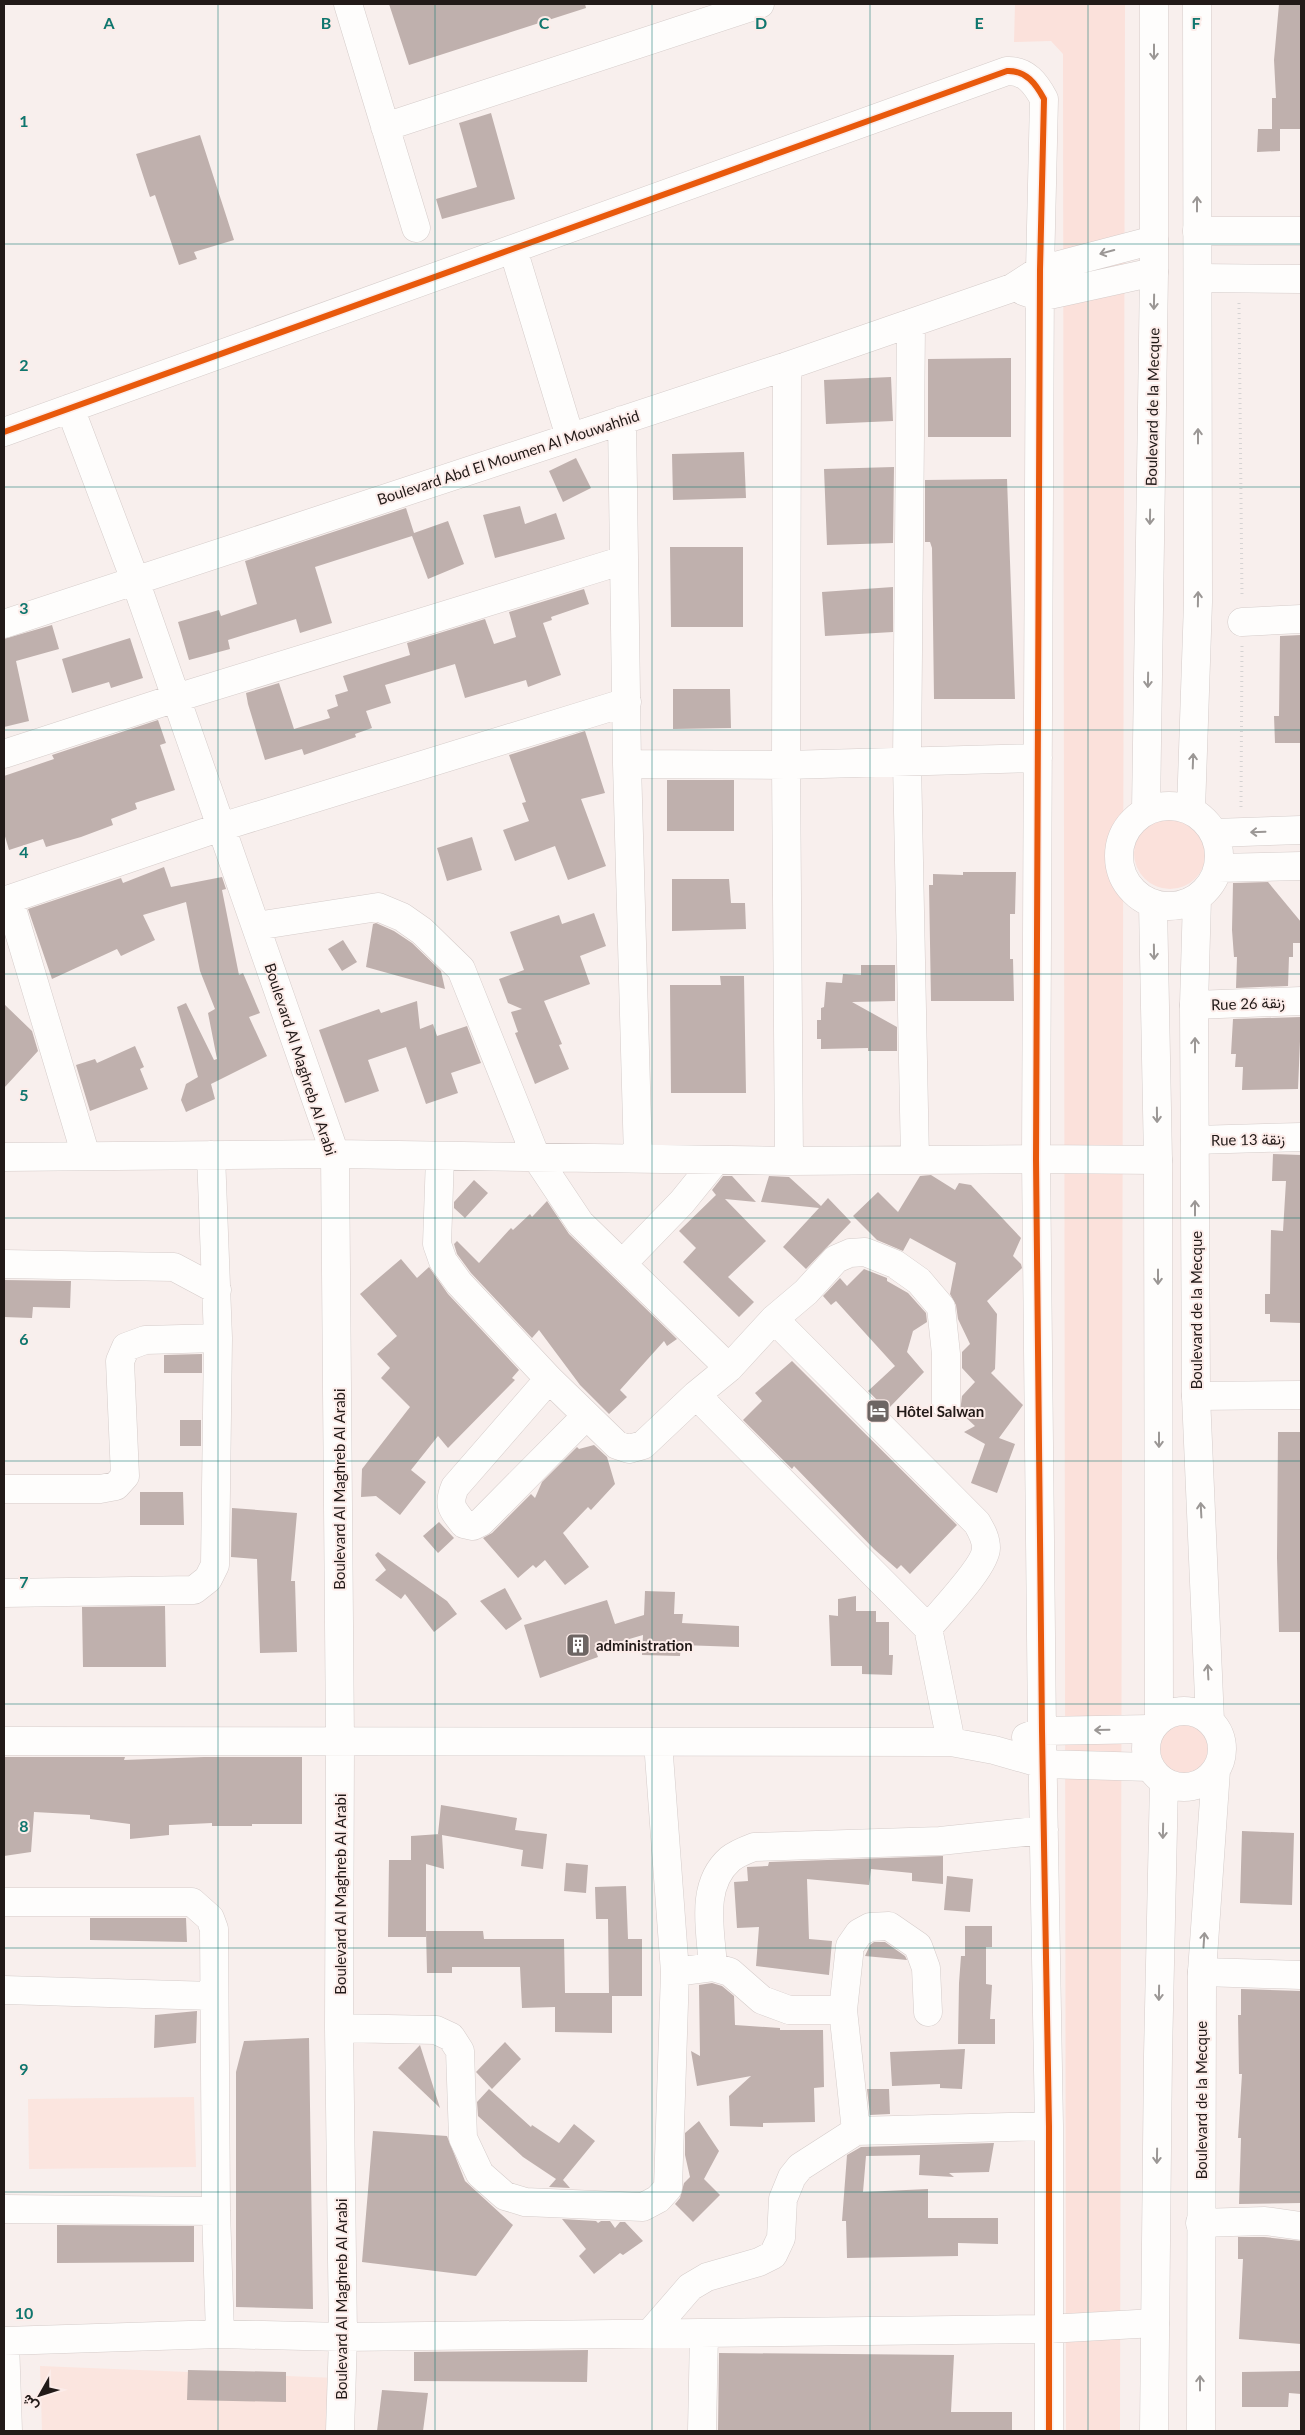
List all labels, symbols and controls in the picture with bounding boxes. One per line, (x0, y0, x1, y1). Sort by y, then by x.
text: A (102, 13, 115, 32)
text: B (321, 13, 331, 32)
text: C (539, 13, 550, 32)
text: D (755, 13, 767, 32)
text: E (974, 13, 984, 32)
text: F (1191, 13, 1201, 32)
one-way arrow (1149, 44, 1159, 60)
text: 1 (19, 111, 29, 130)
one-way arrow (1192, 196, 1202, 212)
one-way arrow (1099, 248, 1115, 258)
one-way arrow (1149, 294, 1159, 310)
street label: Boulevard de la Mecque (1142, 328, 1162, 486)
text: 2 (19, 355, 29, 374)
street label: Boulevard Abd El Moumen Al Mouwahhid (374, 406, 642, 508)
one-way arrow (1193, 429, 1203, 445)
one-way arrow (1145, 509, 1155, 525)
one-way arrow (1193, 591, 1202, 607)
text: 3 (19, 598, 29, 617)
one-way arrow (1143, 672, 1153, 688)
one-way arrow (1188, 753, 1197, 769)
one-way arrow (1250, 827, 1266, 836)
text: 4 (19, 842, 29, 861)
one-way arrow (1149, 944, 1159, 960)
street label: Boulevard Al Maghreb Al Arabi (261, 961, 341, 1157)
street label: Rue 26 زنقة (1211, 993, 1285, 1014)
one-way arrow (1190, 1037, 1200, 1054)
text: 5 (19, 1085, 29, 1104)
one-way arrow (1152, 1106, 1162, 1123)
street label: Rue 13 زنقة (1211, 1129, 1285, 1150)
one-way arrow (1190, 1200, 1200, 1216)
street label: Boulevard de la Mecque (1187, 1231, 1205, 1389)
one-way arrow (1153, 1269, 1163, 1285)
text: 6 (19, 1329, 29, 1348)
street label: Boulevard Al Maghreb Al Arabi (330, 1388, 348, 1590)
hotel icon: Hôtel Salwan (865, 1398, 891, 1424)
place label: Hôtel Salwan (896, 1402, 984, 1420)
one-way arrow (1154, 1432, 1164, 1448)
one-way arrow (1196, 1502, 1206, 1518)
text: 7 (19, 1572, 29, 1591)
building icon: administration (565, 1632, 591, 1658)
place label: administration (596, 1636, 693, 1654)
one-way arrow (1203, 1665, 1213, 1681)
one-way arrow (1094, 1725, 1110, 1735)
street label: Boulevard Al Maghreb Al Arabi (331, 1793, 349, 1995)
text: 8 (19, 1816, 29, 1835)
one-way arrow (1158, 1822, 1168, 1839)
one-way arrow (1199, 1932, 1208, 1948)
one-way arrow (1154, 1984, 1164, 2001)
street label: Boulevard de la Mecque (1192, 2021, 1210, 2179)
text: 9 (19, 2059, 29, 2078)
one-way arrow (1152, 2147, 1162, 2163)
street label: Boulevard Al Maghreb Al Arabi (332, 2198, 350, 2400)
text: 10 (15, 2303, 33, 2322)
north arrow (15, 2370, 65, 2420)
one-way arrow (1195, 2375, 1205, 2391)
text: ش (17, 2391, 42, 2415)

